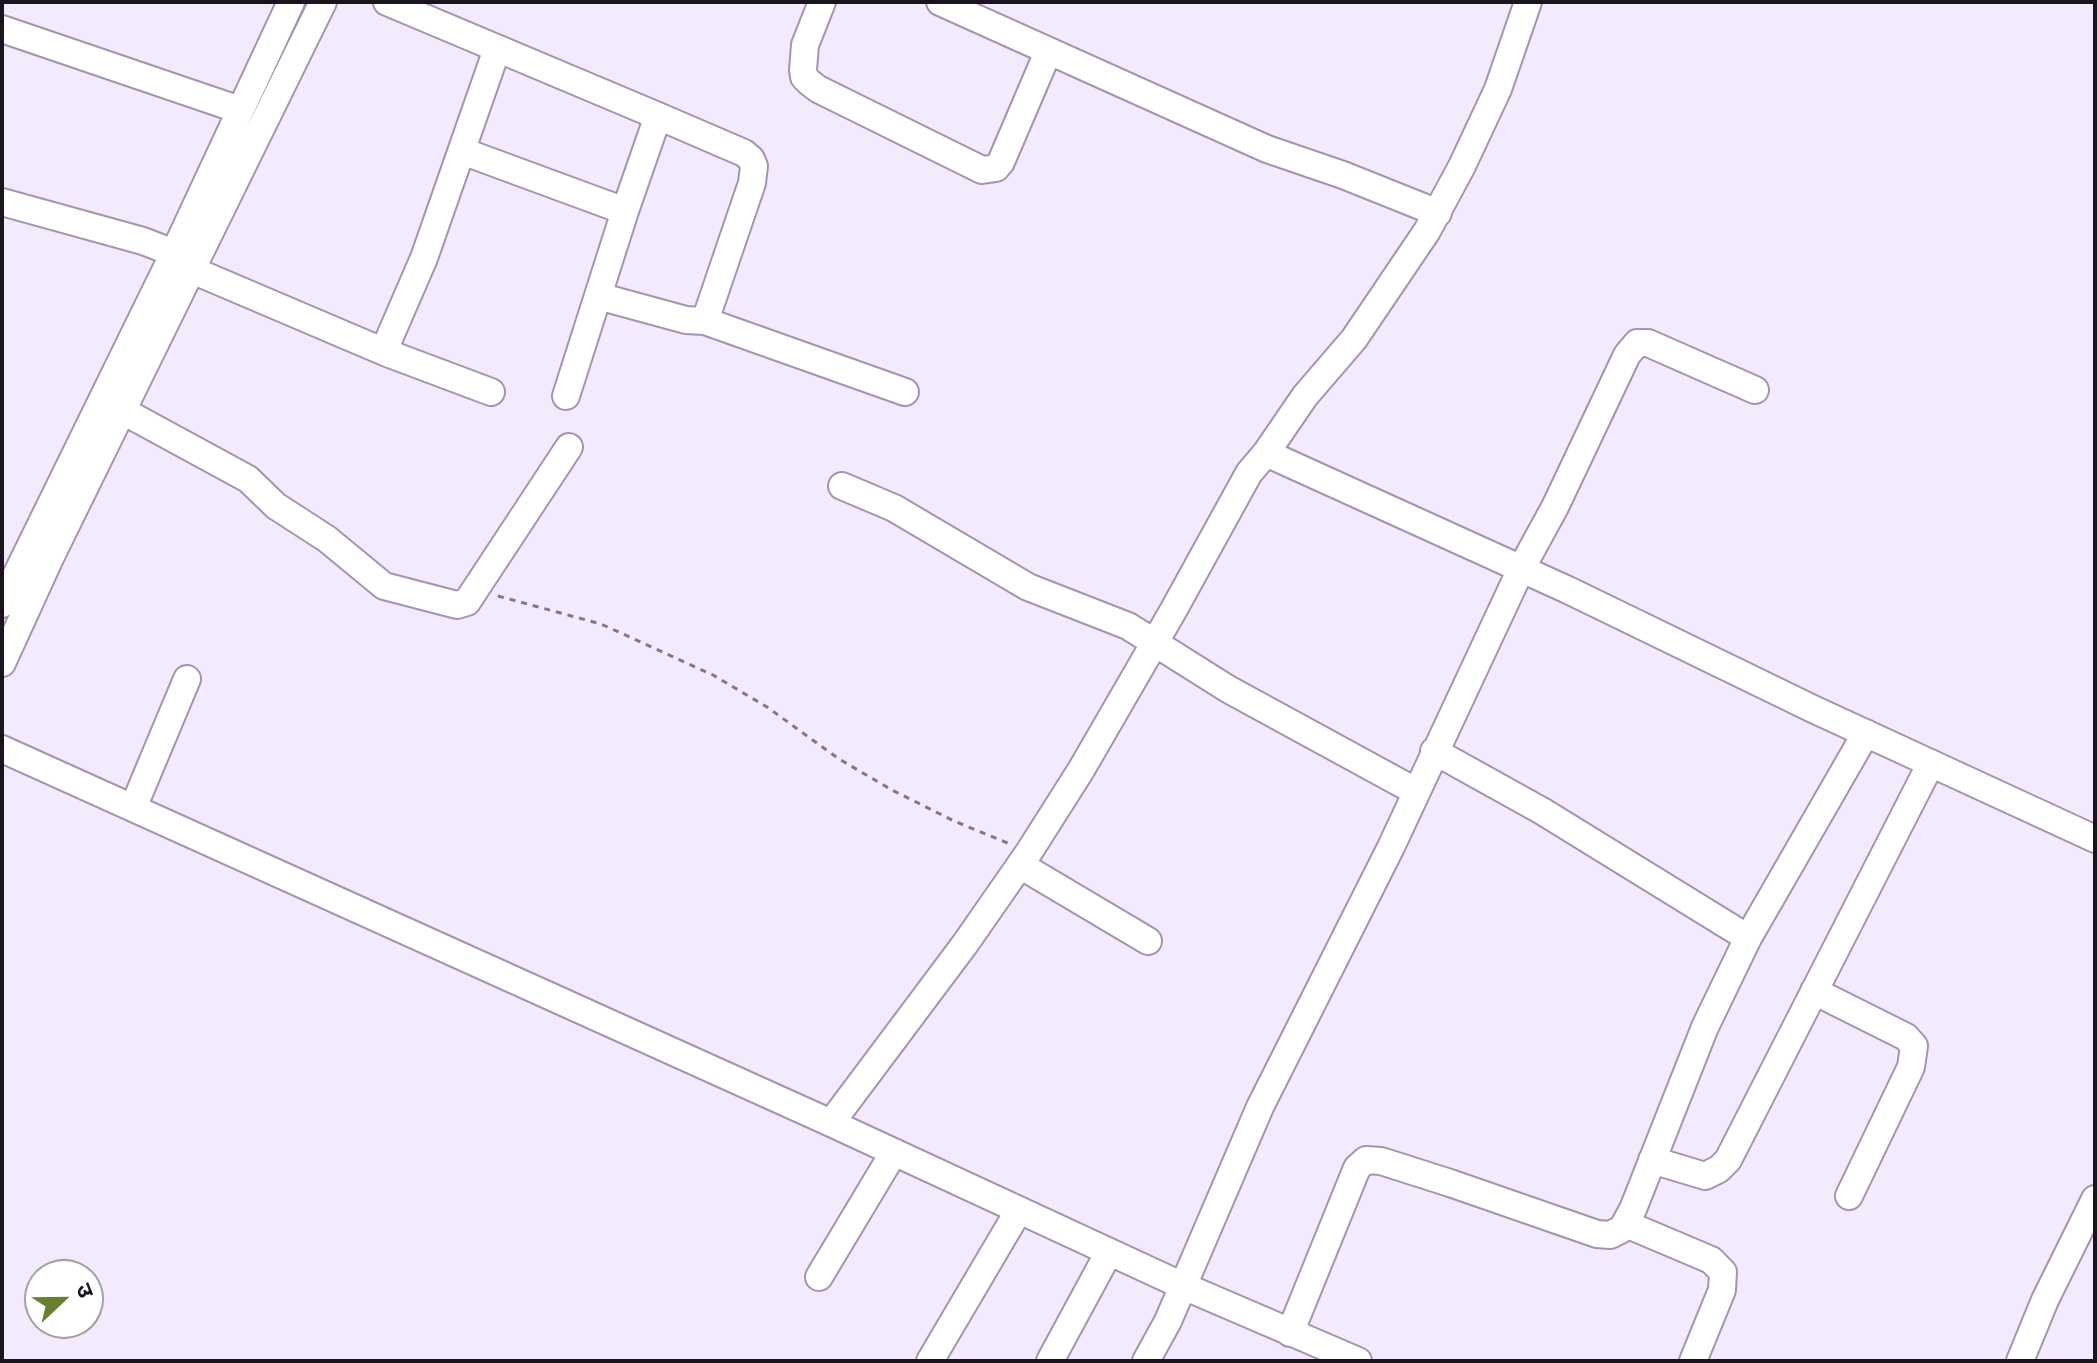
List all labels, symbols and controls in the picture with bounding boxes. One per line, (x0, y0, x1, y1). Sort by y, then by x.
north arrow (24, 1259, 104, 1339)
text: उ (70, 1280, 100, 1302)

